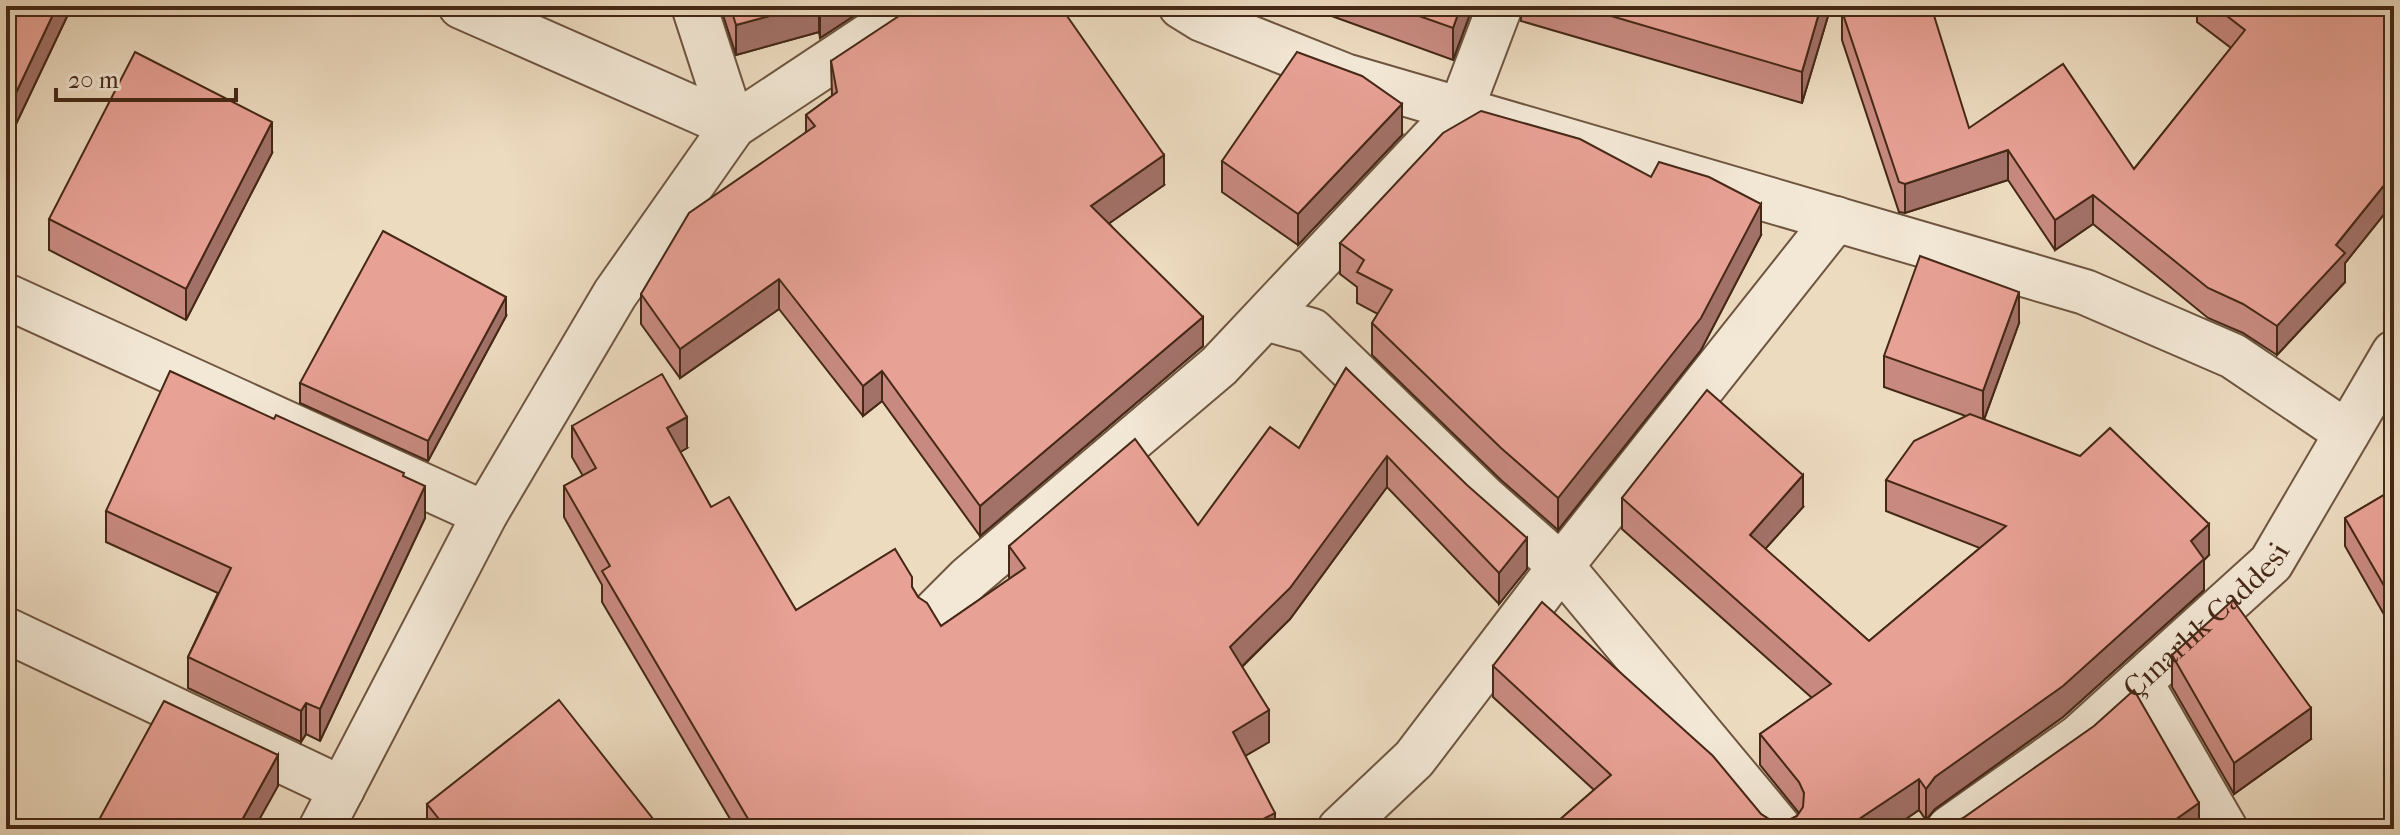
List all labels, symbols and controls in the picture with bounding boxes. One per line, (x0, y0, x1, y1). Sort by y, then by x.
scale bar (56, 52, 236, 102)
text: 20 m (68, 66, 119, 94)
street label: Çınarlık Caddesi (2116, 536, 2296, 706)

